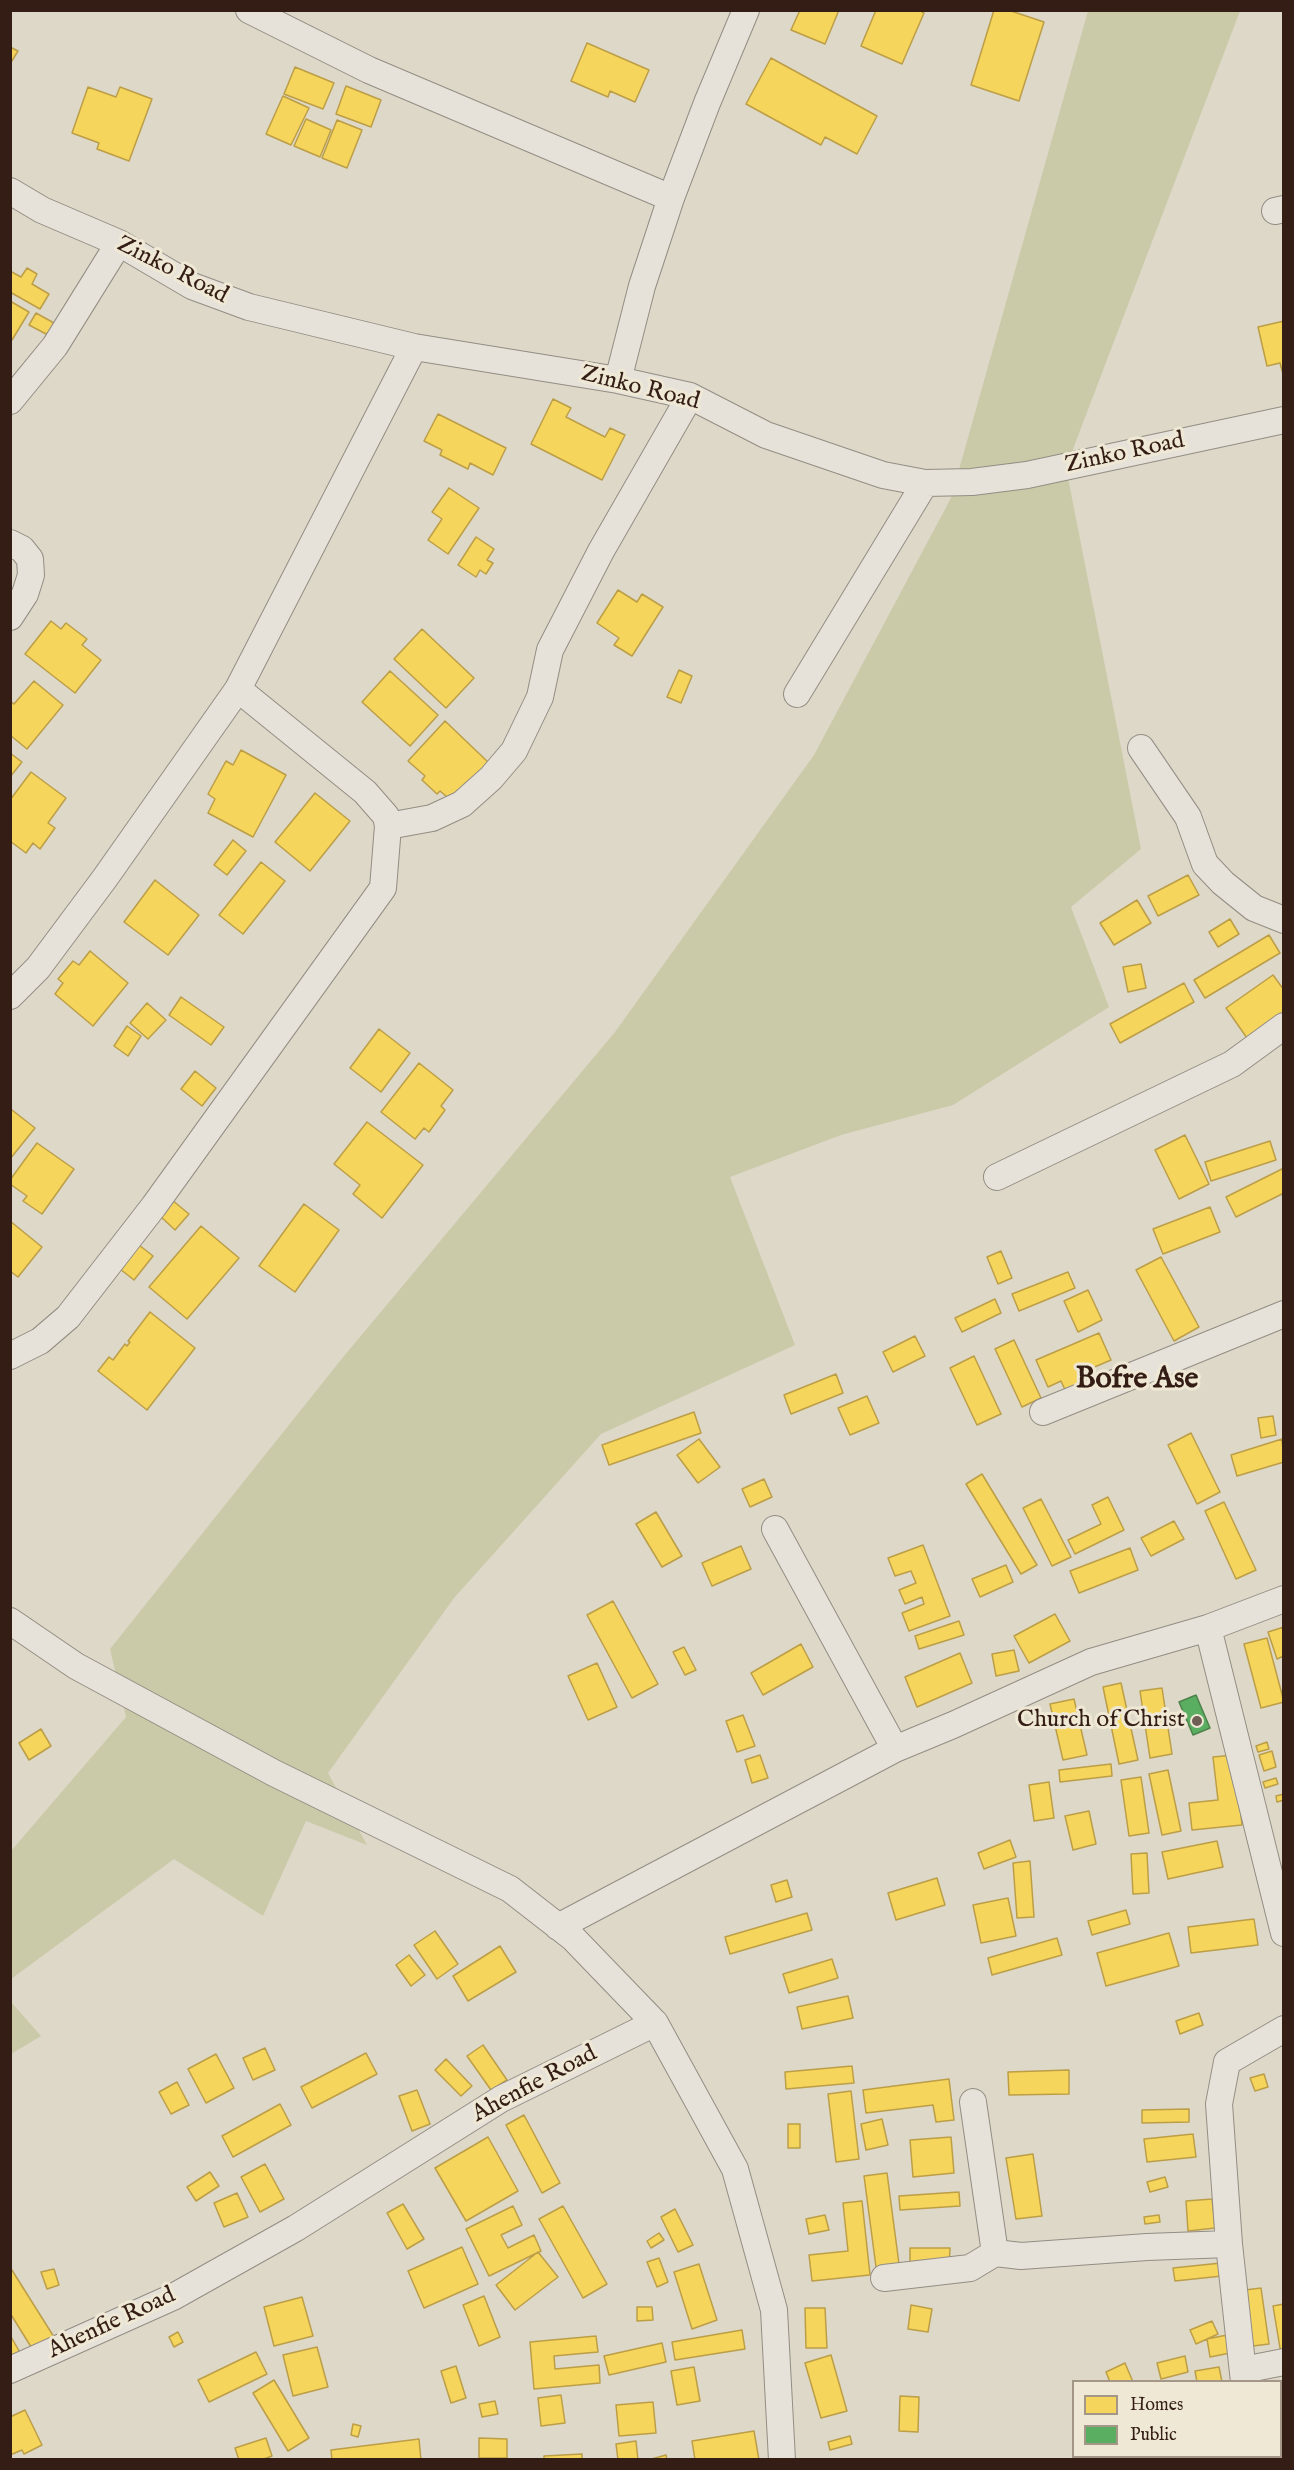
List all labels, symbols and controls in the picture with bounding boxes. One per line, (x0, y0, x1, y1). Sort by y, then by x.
street label: Zinko Road (112, 231, 232, 311)
street label: Zinko Road (578, 360, 702, 418)
street label: Zinko Road (1063, 427, 1187, 481)
district label: Bofre Ase (1076, 1363, 1198, 1399)
place label: Church of Christ (1017, 1707, 1185, 1735)
marker: Church of Christ (1190, 1714, 1204, 1728)
street label: Ahenfie Road (468, 2040, 602, 2130)
street label: Ahenfie Road (44, 2282, 180, 2366)
legend (1072, 2380, 1282, 2458)
text: Homes (1130, 2394, 1183, 2417)
text: Public (1130, 2424, 1177, 2447)

